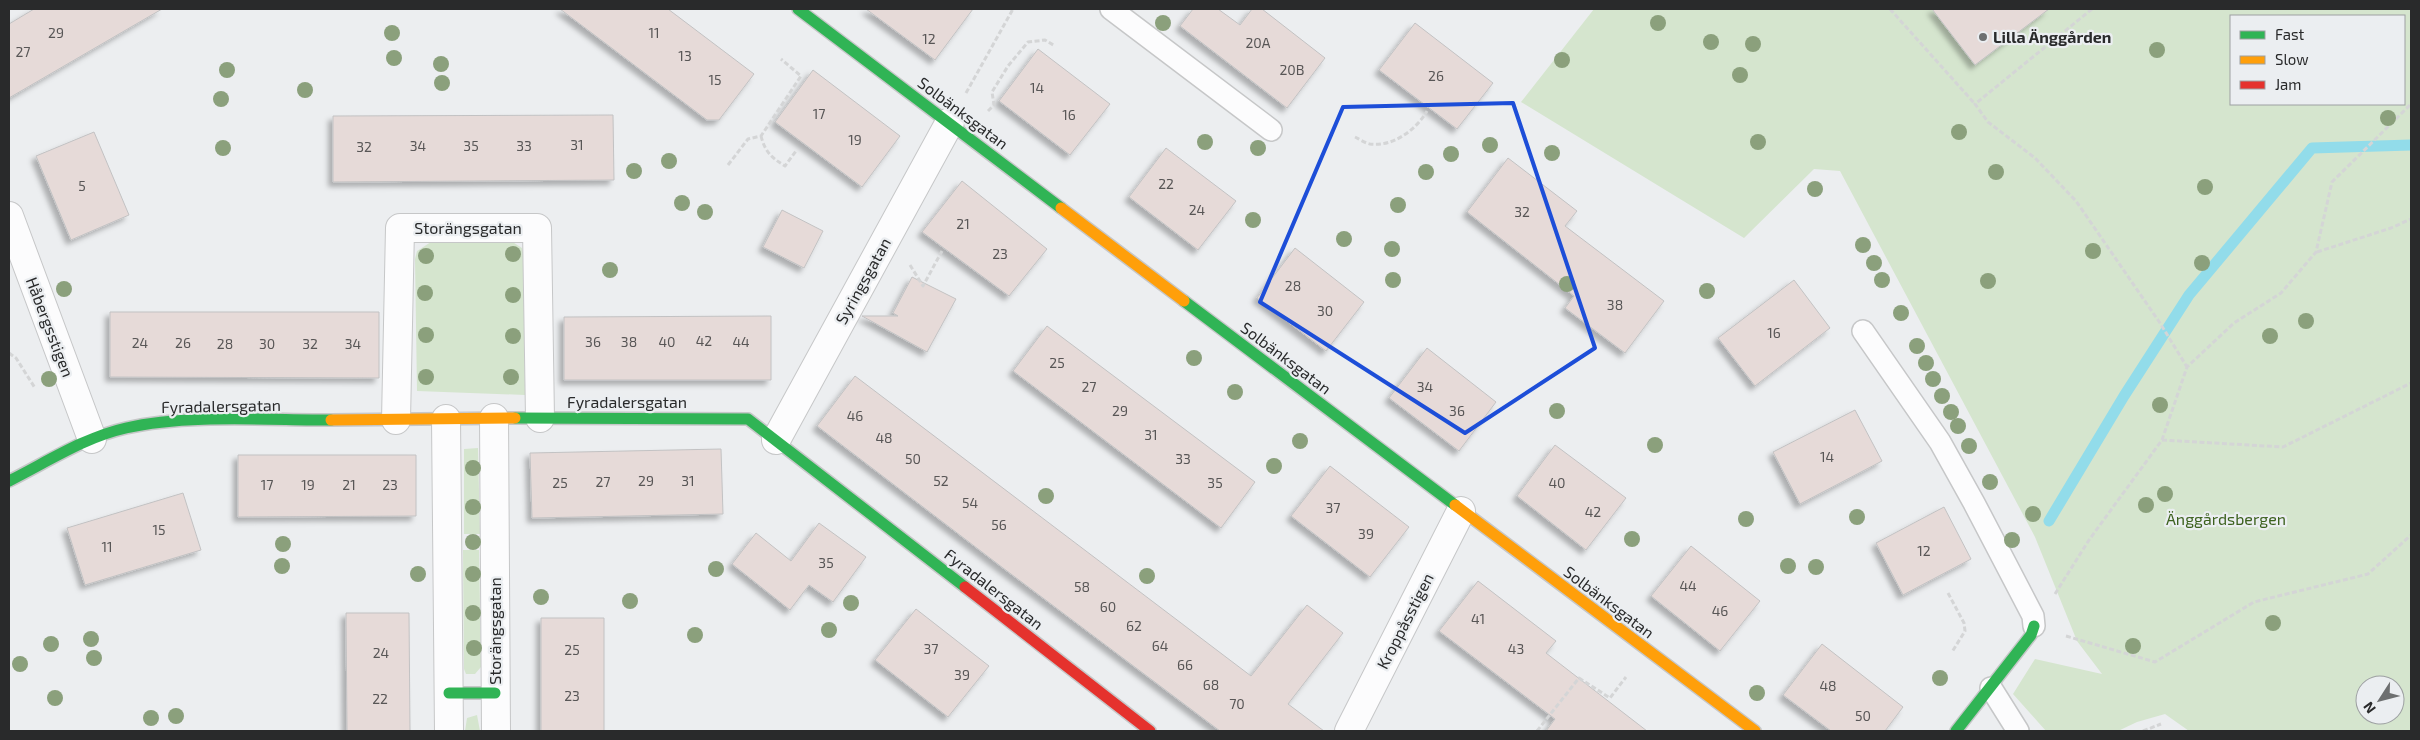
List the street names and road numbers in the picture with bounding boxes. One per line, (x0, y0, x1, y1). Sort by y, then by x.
street label: Solbänksgatan (914, 72, 1012, 153)
street label: Storängsgatan (414, 218, 522, 237)
street label: Syringsgatan (831, 234, 894, 327)
street label: Håbergsstigen (23, 274, 78, 379)
street label: Solbänksgatan (1237, 317, 1335, 398)
street label: Fyradalersgatan (567, 392, 687, 411)
street label: Fyradalersgatan (161, 395, 281, 416)
street label: Fyradalersgatan (941, 544, 1047, 633)
street label: Solbänksgatan (1560, 561, 1658, 642)
street label: Kroppåsstigen (1372, 570, 1437, 672)
street label: Storängsgatan (485, 577, 504, 685)

